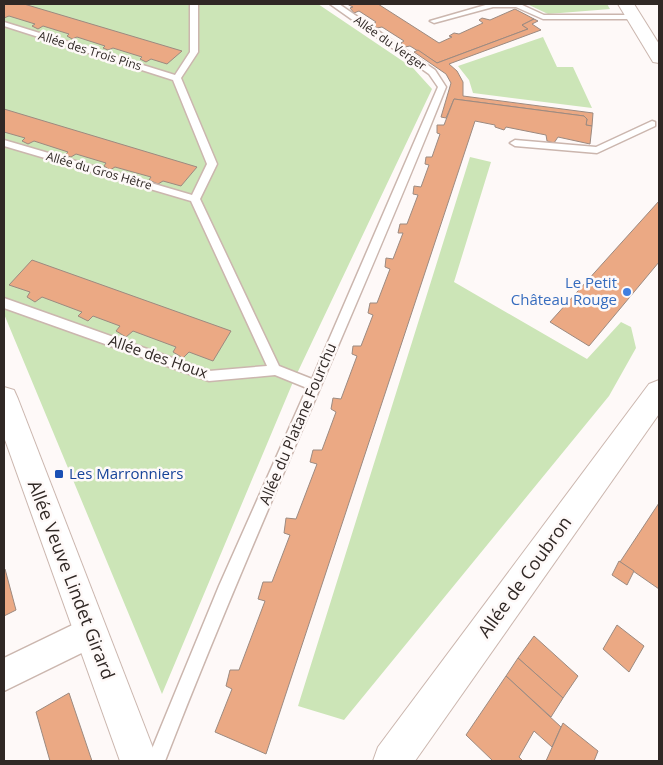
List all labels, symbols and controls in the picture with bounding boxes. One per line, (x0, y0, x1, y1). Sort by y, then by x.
street label: Allée du Verger (351, 11, 430, 74)
street label: Allée des Trois Pins (36, 27, 144, 74)
street label: Allée du Gros Hêtre (44, 147, 154, 194)
place label: Le Petit Château Rouge (511, 272, 617, 309)
marker: Le Petit Château Rouge (621, 286, 633, 298)
street label: Allée des Houx (106, 330, 211, 382)
street label: Allée du Platane Fourchu (254, 340, 340, 508)
place label: Les Marronniers (69, 463, 183, 483)
marker: Les Marronniers (53, 468, 65, 480)
street label: Allée Veuve Lindet Girard (23, 477, 121, 683)
street label: Allée de Coubron (472, 511, 576, 642)

